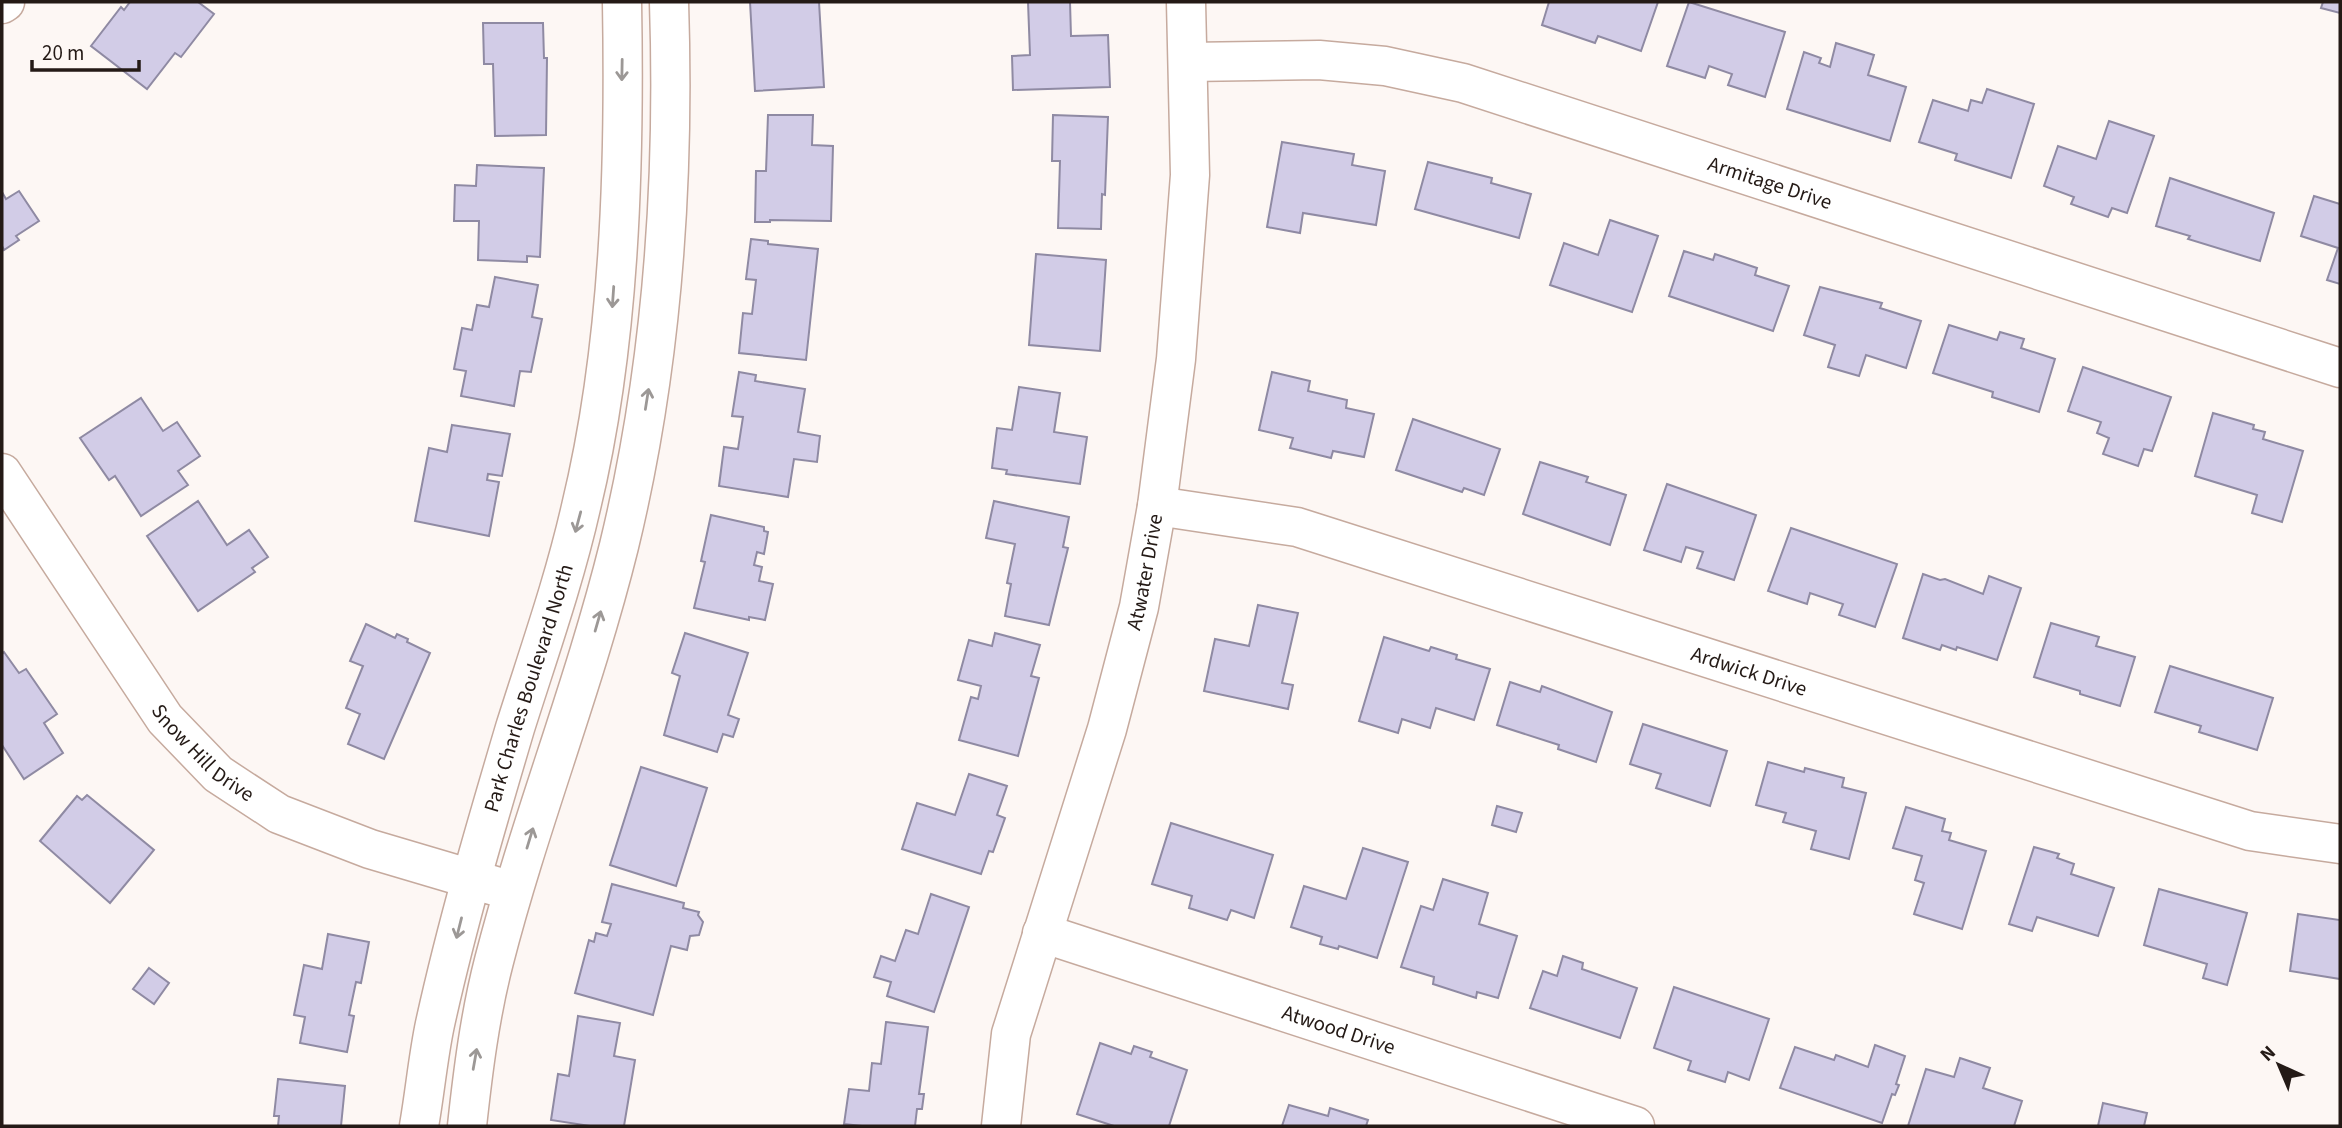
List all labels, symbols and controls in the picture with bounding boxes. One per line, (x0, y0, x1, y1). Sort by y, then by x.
scale bar (32, 28, 138, 72)
text: 20 m (42, 38, 84, 68)
one-way arrow (615, 58, 629, 81)
street label: Armitage Drive (1704, 149, 1836, 217)
one-way arrow (606, 285, 619, 308)
one-way arrow (641, 388, 654, 411)
one-way arrow (570, 510, 583, 532)
street label: Atwater Drive (1119, 511, 1170, 633)
street label: Park Charles Boulevard North (476, 560, 581, 816)
one-way arrow (592, 610, 605, 632)
street label: Ardwick Drive (1687, 639, 1811, 704)
street label: Snow Hill Drive (144, 698, 260, 809)
one-way arrow (524, 827, 537, 849)
one-way arrow (452, 916, 465, 939)
street label: Atwood Drive (1278, 997, 1399, 1062)
north arrow (2244, 1030, 2314, 1100)
text: N (2254, 1040, 2282, 1068)
one-way arrow (469, 1048, 482, 1070)

